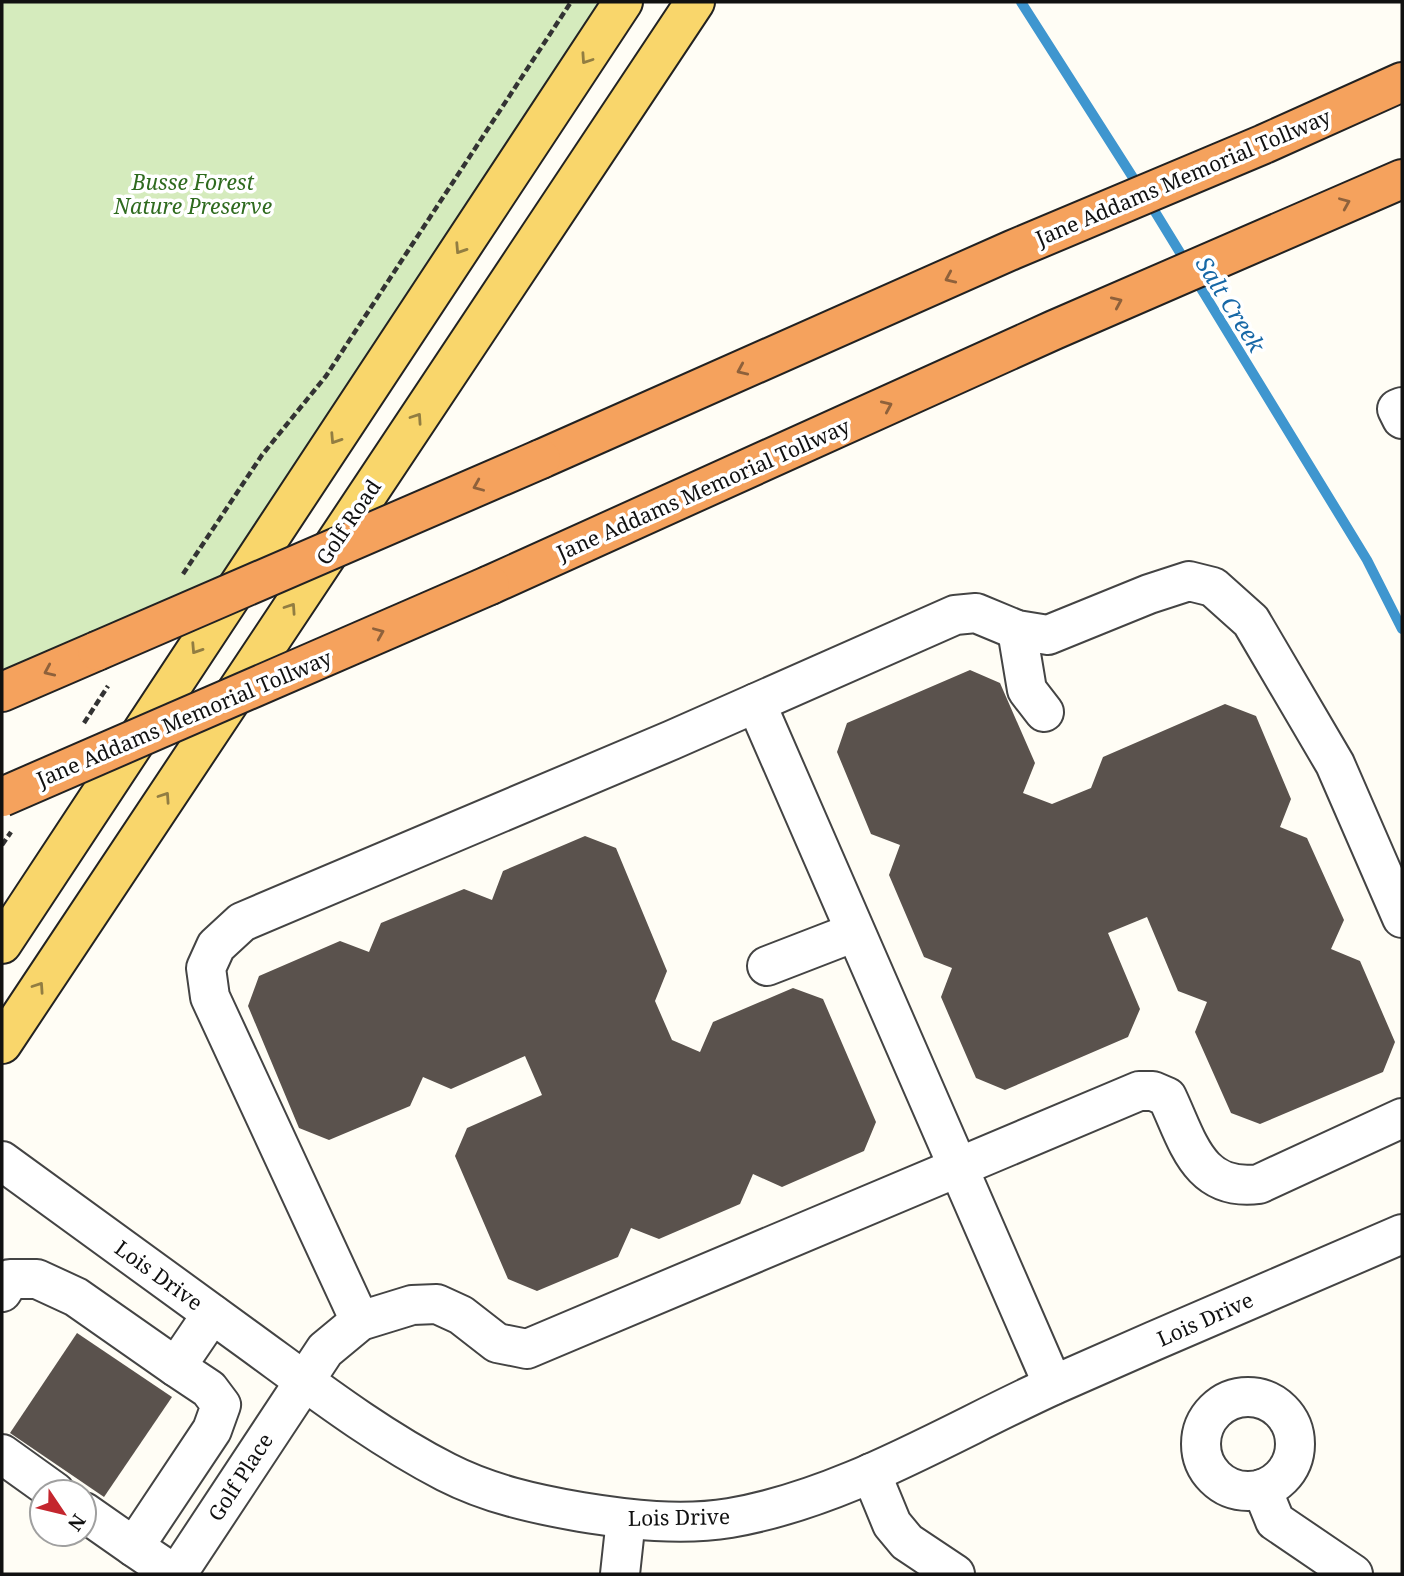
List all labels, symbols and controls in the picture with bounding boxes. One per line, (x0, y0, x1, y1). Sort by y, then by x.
one-way arrow (581, 51, 594, 64)
street label: Jane Addams Memorial Tollway (1030, 102, 1335, 252)
park label: Busse Forest Nature Preserve (113, 168, 272, 220)
one-way arrow (1338, 197, 1350, 211)
one-way arrow (456, 241, 469, 254)
water label: Salt Creek (1189, 250, 1274, 359)
one-way arrow (945, 270, 957, 284)
one-way arrow (1110, 297, 1122, 311)
one-way arrow (737, 362, 749, 376)
one-way arrow (880, 400, 892, 414)
street label: Jane Addams Memorial Tollway (551, 411, 854, 567)
one-way arrow (409, 413, 422, 426)
one-way arrow (330, 431, 343, 444)
street label: Golf Road (309, 474, 387, 570)
one-way arrow (473, 478, 485, 492)
one-way arrow (283, 603, 295, 616)
one-way arrow (372, 627, 384, 641)
one-way arrow (192, 641, 205, 654)
street label: Jane Addams Memorial Tollway (31, 643, 336, 793)
one-way arrow (44, 663, 56, 677)
one-way arrow (157, 792, 170, 805)
one-way arrow (31, 982, 44, 995)
street label: Lois Drive (109, 1234, 209, 1316)
street label: Lois Drive (1153, 1285, 1257, 1353)
street label: Golf Place (201, 1428, 279, 1526)
north arrow (28, 1478, 98, 1548)
street label: Lois Drive (628, 1502, 730, 1532)
text: N (62, 1509, 92, 1536)

